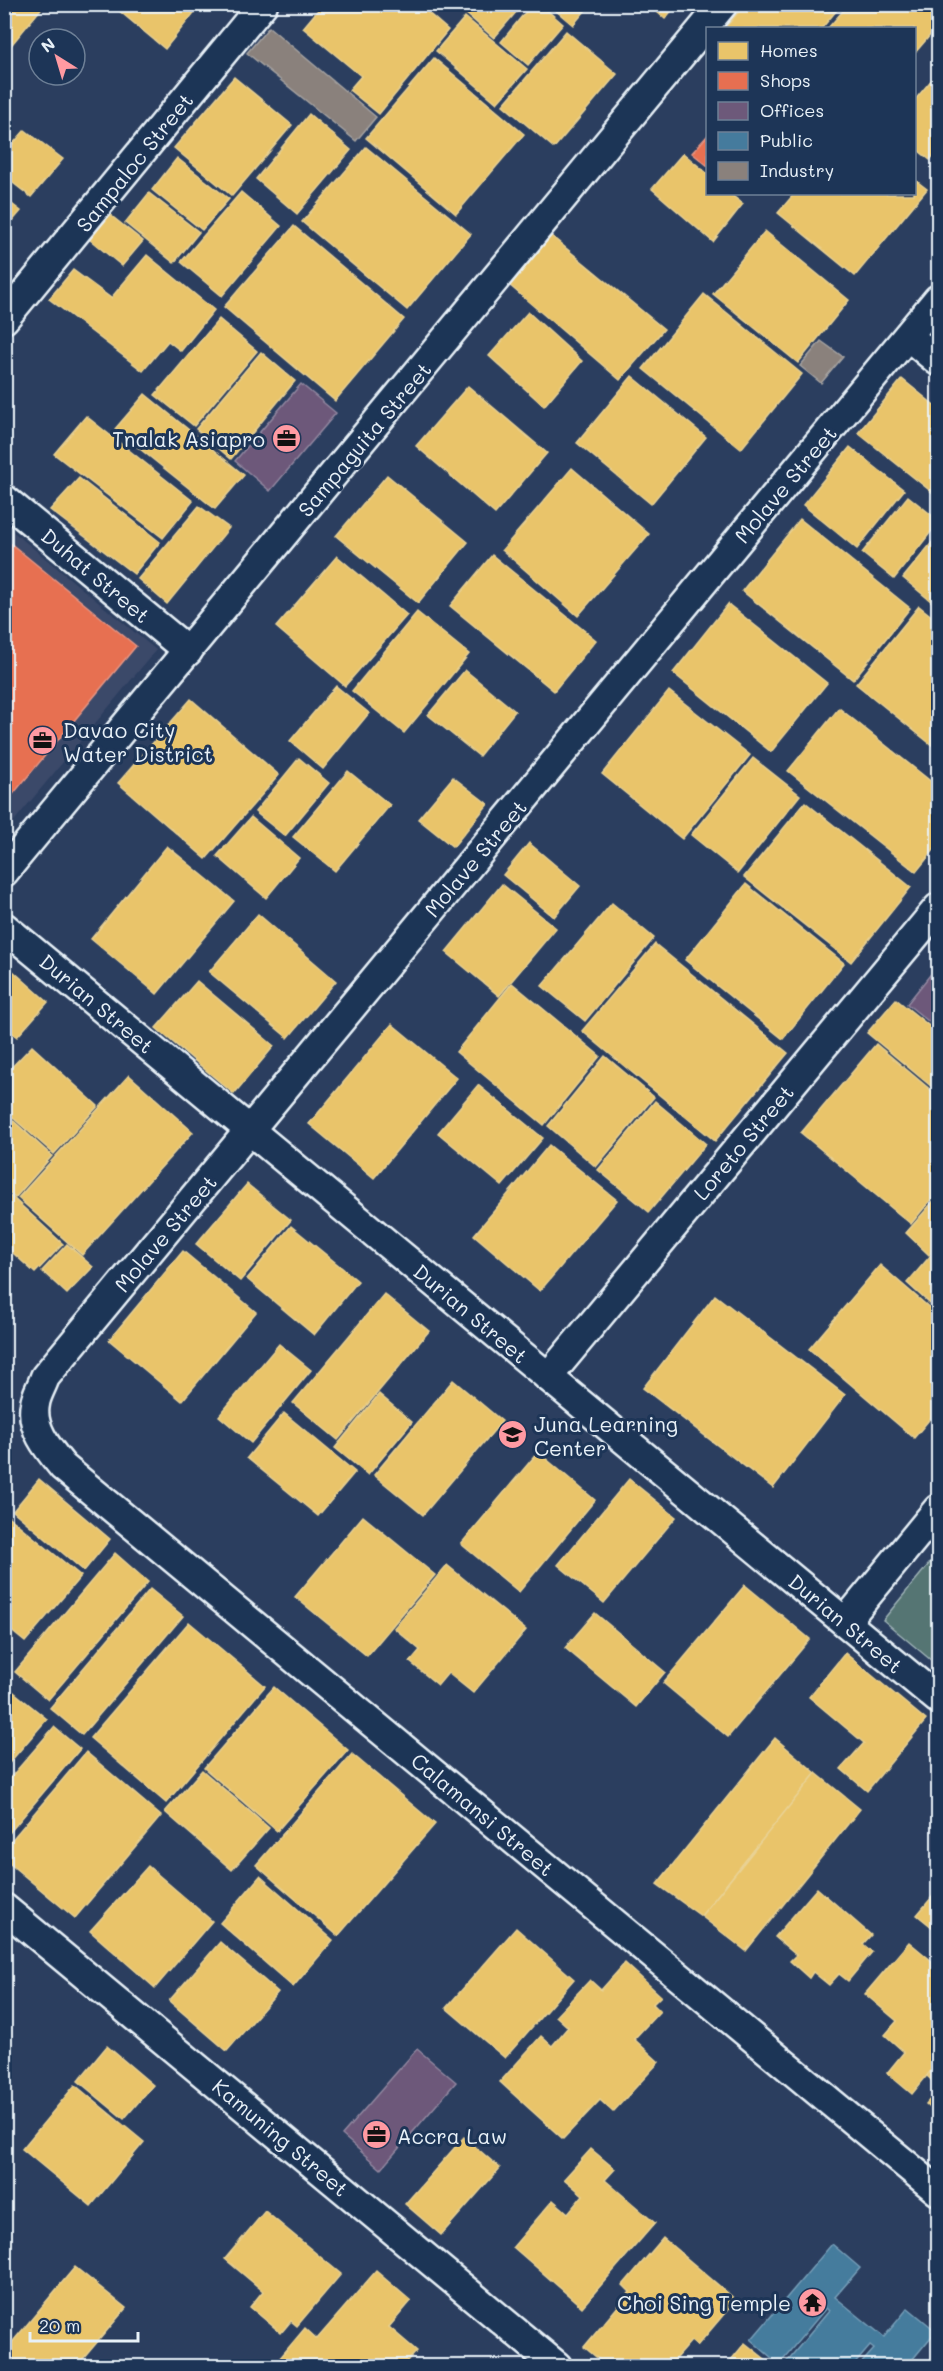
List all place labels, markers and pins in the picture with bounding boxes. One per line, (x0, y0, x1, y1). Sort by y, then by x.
office icon: Tnalak Asiapro (270, 422, 302, 454)
place label: Tnalak Asiapro (112, 425, 265, 452)
place label: Davao City Water District (63, 716, 213, 767)
office icon: Davao City Water District (26, 725, 58, 757)
place label: Juna Learning Center (534, 1410, 678, 1461)
school or university icon: Juna Learning Center (497, 1419, 529, 1451)
office icon: Accra Law (360, 2119, 392, 2151)
place label: Accra Law (397, 2122, 507, 2149)
temple icon: Choi Sing Temple (796, 2286, 828, 2318)
place label: Choi Sing Temple (617, 2289, 791, 2316)

